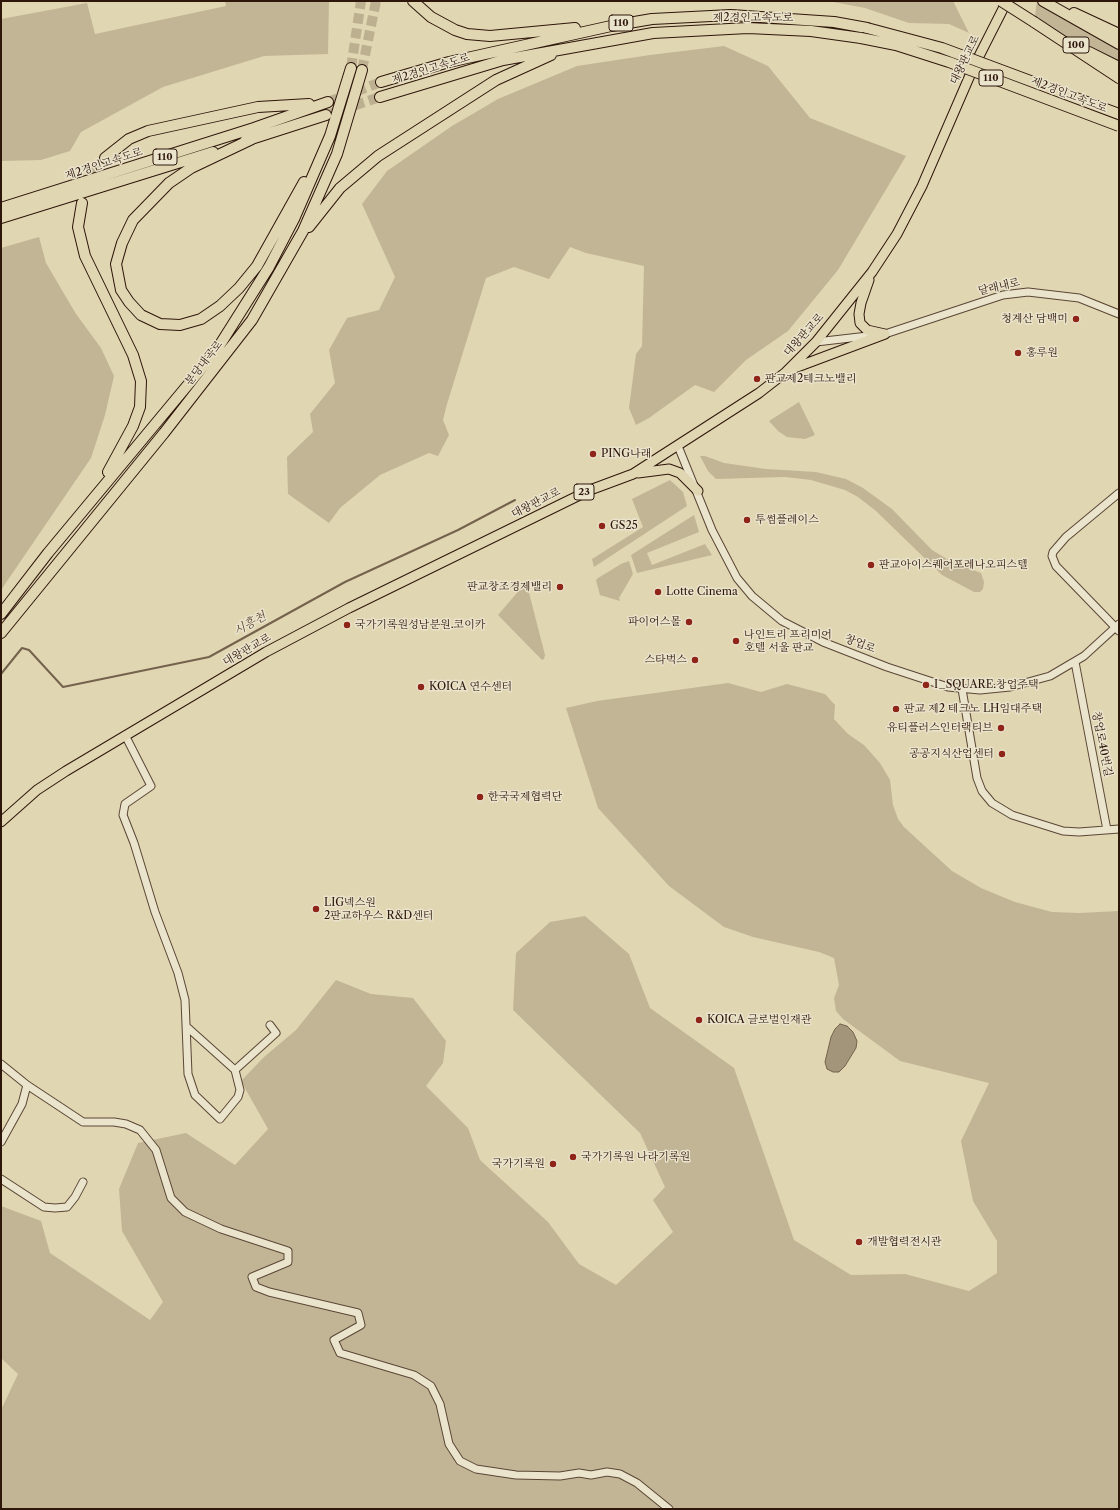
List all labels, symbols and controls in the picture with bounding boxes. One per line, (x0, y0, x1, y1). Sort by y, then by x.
street label: 제2경인고속도로 (713, 11, 793, 25)
road number: 110 (609, 15, 633, 31)
street label: 대왕판교로 (947, 33, 983, 87)
road number: 100 (1063, 37, 1089, 53)
street label: 제2경인고속도로 (390, 51, 472, 87)
road number: 110 (979, 70, 1003, 86)
street label: 제2경인고속도로 (1029, 74, 1109, 116)
street label: 제2경인고속도로 (64, 145, 144, 183)
road number: 110 (153, 149, 177, 165)
street label: 달래내로 (977, 276, 1021, 298)
street label: 대왕판교로 (781, 311, 827, 359)
place label: 청계산 담백미 (1001, 312, 1068, 326)
marker: 청계산 담백미 (1071, 314, 1081, 324)
street label: 분당내곡로 (182, 338, 226, 388)
place label: 홍루원 (1026, 346, 1058, 360)
marker: 홍루원 (1013, 348, 1023, 358)
place label: 판교제2테크노밸리 (765, 372, 856, 386)
marker: 판교제2테크노밸리 (752, 374, 762, 384)
place label: PING나래 (601, 447, 651, 461)
marker: PING나래 (588, 449, 598, 459)
road number: 23 (574, 484, 594, 500)
street label: 대왕판교로 (509, 485, 563, 521)
place label: 투썸플레이스 (755, 513, 819, 527)
marker: 투썸플레이스 (742, 515, 752, 525)
place label: GS25 (610, 519, 638, 533)
marker: GS25 (597, 521, 607, 531)
place label: 판교아이스퀘어포레나오피스텔 (879, 558, 1028, 572)
marker: 판교아이스퀘어포레나오피스텔 (866, 560, 876, 570)
place label: 판교창조경제밸리 (467, 580, 552, 594)
marker: 판교창조경제밸리 (555, 582, 565, 592)
place label: Lotte Cinema (666, 585, 738, 599)
marker: Lotte Cinema (653, 587, 663, 597)
water label: 시흥천 (231, 609, 269, 639)
place label: 파이어스몰 (628, 615, 681, 629)
marker: 파이어스몰 (684, 617, 694, 627)
place label: 국가기록원성남분원.코이카 (355, 618, 485, 632)
marker: 국가기록원성남분원.코이카 (342, 620, 352, 630)
place label: 나인트리 프리미어 호텔 서울 판교 (744, 628, 832, 654)
street label: 대왕판교로 (221, 631, 273, 669)
street label: 창업로 (843, 632, 877, 656)
marker: 나인트리 프리미어 호텔 서울 판교 (731, 636, 741, 646)
place label: 스타벅스 (644, 653, 687, 667)
marker: 스타벅스 (690, 655, 700, 665)
place label: I_SQUARE.창업주택 (934, 678, 1039, 692)
place label: KOICA 연수센터 (429, 680, 512, 694)
marker: I_SQUARE.창업주택 (921, 680, 931, 690)
marker: KOICA 연수센터 (416, 682, 426, 692)
place label: 판교 제2 테크노 LH임대주택 (904, 702, 1042, 716)
marker: 판교 제2 테크노 LH임대주택 (891, 704, 901, 714)
street label: 창업로40번길 (1089, 710, 1115, 778)
place label: 유티플러스인터랙티브 (887, 721, 993, 735)
marker: 유티플러스인터랙티브 (996, 723, 1006, 733)
place label: 공공지식산업센터 (909, 747, 994, 761)
marker: 공공지식산업센터 (997, 749, 1007, 759)
place label: 한국국제협력단 (488, 790, 562, 804)
marker: 한국국제협력단 (475, 792, 485, 802)
place label: LIG넥스원 2판교하우스 R&D센터 (324, 896, 433, 922)
marker: LIG넥스원 2판교하우스 R&D센터 (311, 904, 321, 914)
place label: KOICA 글로벌인재관 (707, 1013, 811, 1027)
marker: KOICA 글로벌인재관 (694, 1015, 704, 1025)
place label: 국가기록원 나라기록원 (581, 1150, 690, 1164)
marker: 국가기록원 나라기록원 (568, 1152, 578, 1162)
place label: 국가기록원 (492, 1157, 545, 1171)
marker: 국가기록원 (548, 1159, 558, 1169)
place label: 개발협력전시관 (867, 1235, 941, 1249)
marker: 개발협력전시관 (854, 1237, 864, 1247)

